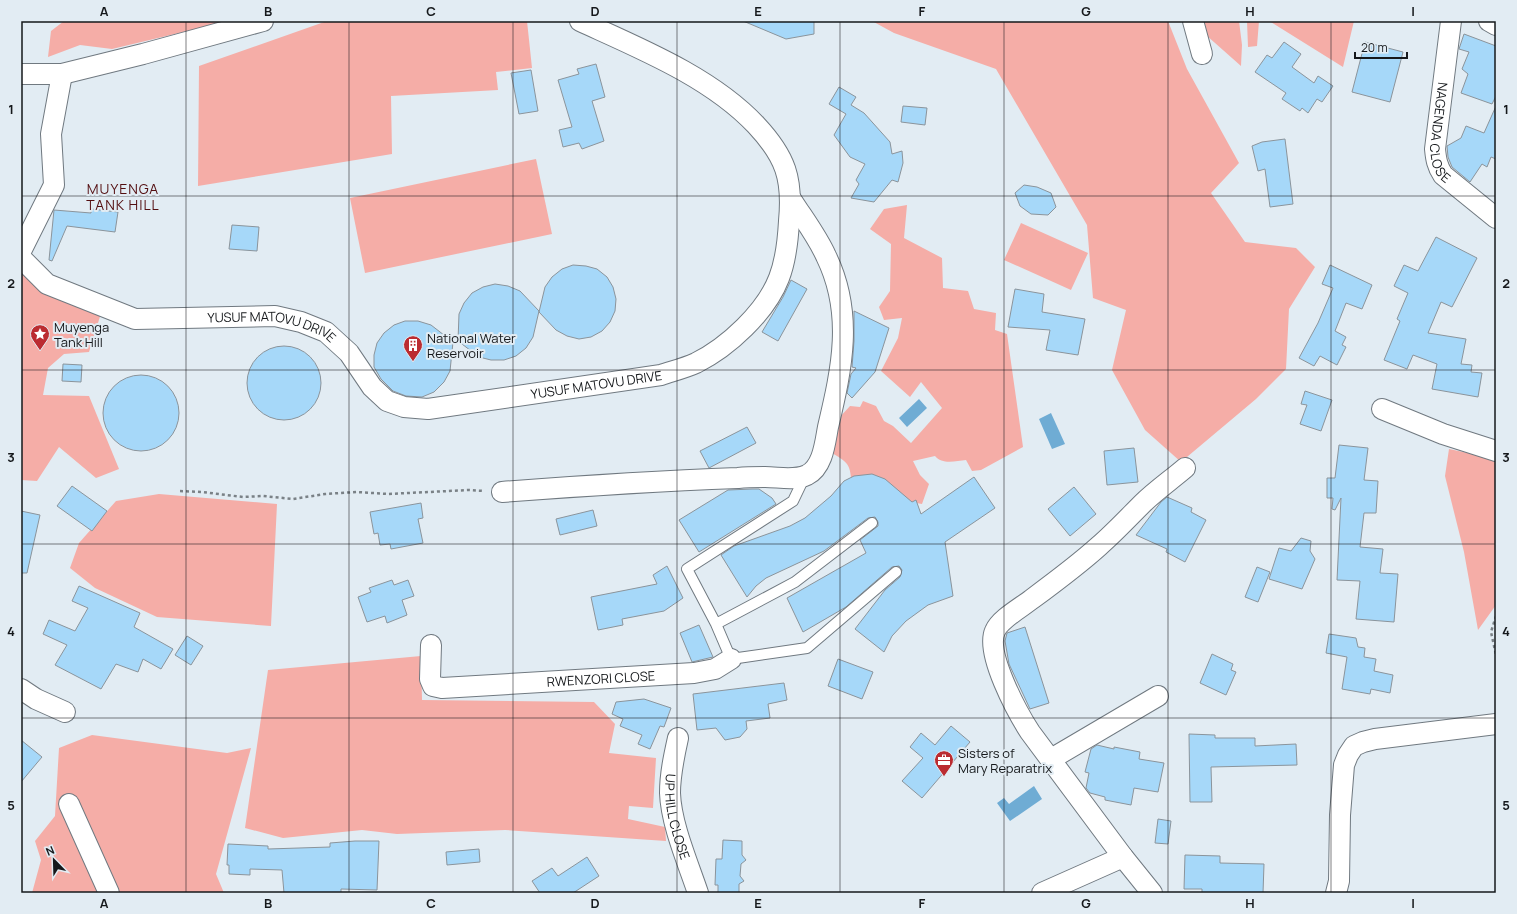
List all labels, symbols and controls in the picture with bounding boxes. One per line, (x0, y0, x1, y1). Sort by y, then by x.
text: A (100, 2, 109, 20)
text: B (264, 2, 272, 20)
text: C (426, 2, 436, 20)
text: D (590, 2, 600, 20)
text: E (754, 2, 762, 20)
text: F (919, 2, 926, 20)
text: G (1081, 2, 1091, 20)
text: H (1245, 2, 1255, 20)
text: I (1411, 2, 1415, 20)
scale bar (1355, 34, 1407, 60)
text: 20 m (1361, 39, 1388, 56)
street label: NAGENDA CLOSE (1426, 81, 1455, 187)
text: 1 (8, 100, 14, 118)
text: 1 (1503, 100, 1509, 118)
district label: MUYENGA TANK HILL (86, 179, 160, 214)
text: 2 (7, 274, 15, 292)
text: 2 (1502, 274, 1510, 292)
street label: YUSUF MATOVU DRIVE (207, 307, 340, 346)
place label: Muyenga Tank Hill (54, 318, 109, 351)
place icon: Muyenga Tank Hill (29, 323, 51, 351)
place label: National Water Reservoir (427, 329, 516, 362)
building icon: National Water Reservoir (402, 334, 424, 362)
street label: YUSUF MATOVU DRIVE (529, 366, 663, 403)
text: 3 (7, 448, 15, 466)
text: 3 (1502, 448, 1510, 466)
text: 4 (7, 622, 15, 640)
text: 4 (1502, 622, 1510, 640)
street label: RWENZORI CLOSE (546, 666, 656, 691)
place label: Sisters of Mary Reparatrix (958, 744, 1052, 777)
office icon: Sisters of Mary Reparatrix (933, 749, 955, 777)
street label: UP HILL CLOSE (661, 773, 694, 862)
text: 5 (7, 796, 15, 814)
text: 5 (1502, 796, 1510, 814)
north arrow (34, 840, 74, 880)
text: N (43, 842, 57, 859)
text: A (100, 894, 109, 912)
text: B (264, 894, 272, 912)
text: C (426, 894, 436, 912)
text: D (590, 894, 600, 912)
text: E (754, 894, 762, 912)
text: F (919, 894, 926, 912)
text: G (1081, 894, 1091, 912)
text: H (1245, 894, 1255, 912)
text: I (1411, 894, 1415, 912)

